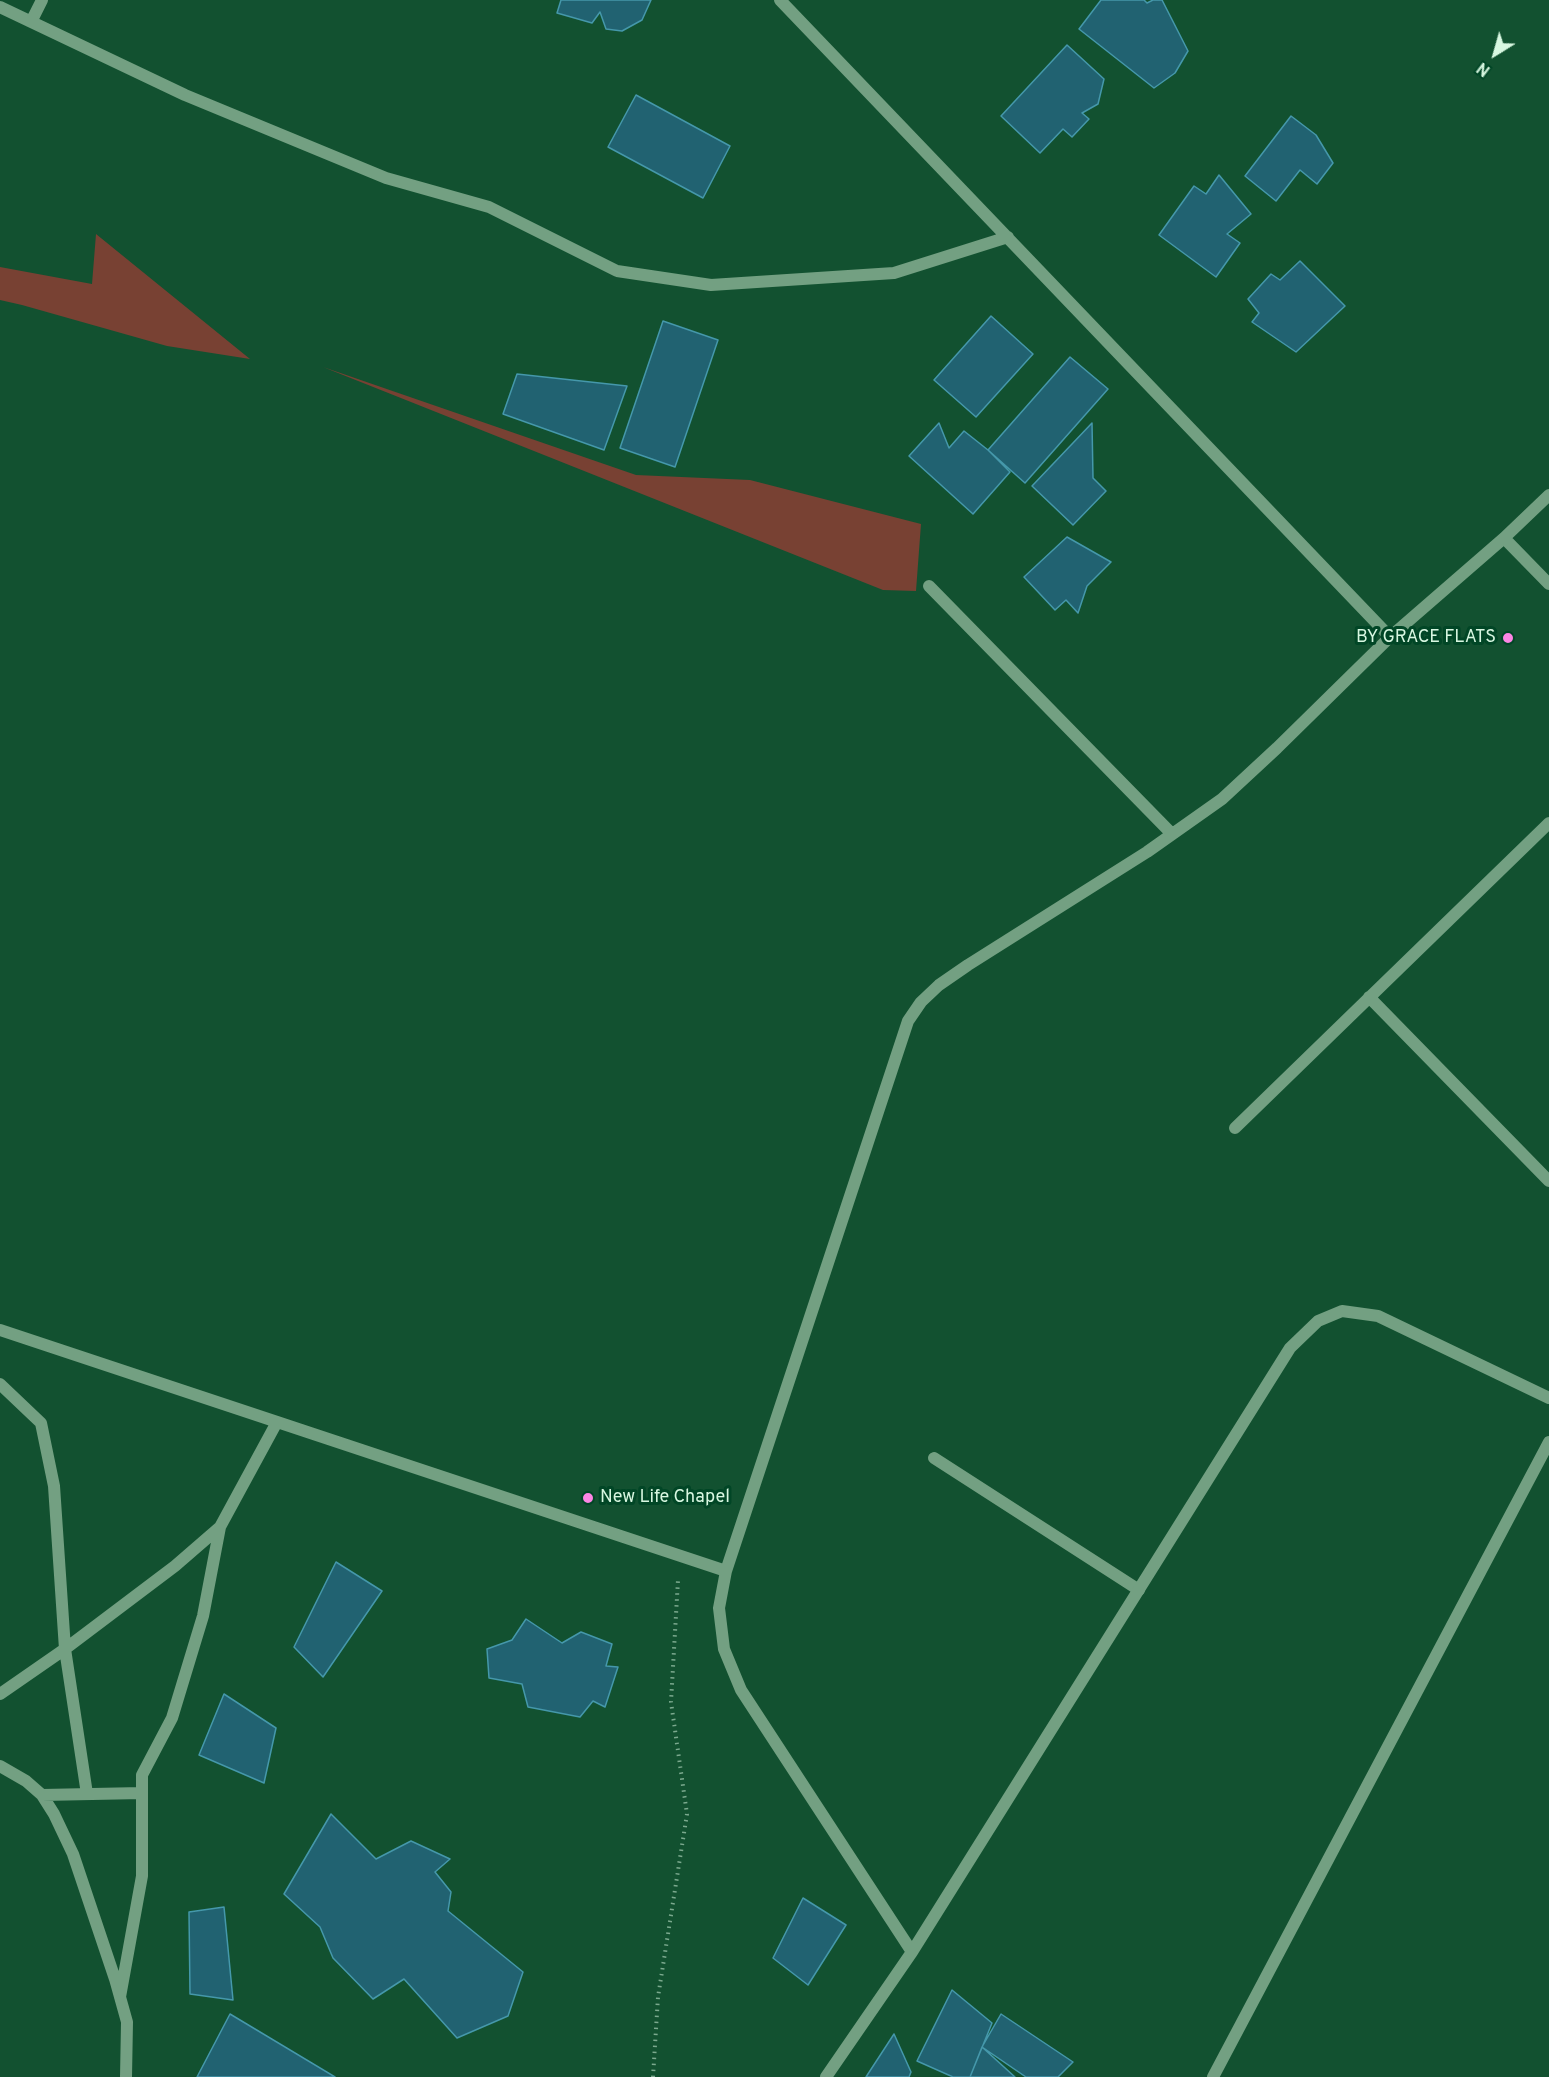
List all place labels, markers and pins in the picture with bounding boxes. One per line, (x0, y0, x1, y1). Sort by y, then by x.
place label: BY GRACE FLATS (1356, 627, 1496, 649)
marker: BY GRACE FLATS (1501, 631, 1515, 645)
place label: New Life Chapel (600, 1487, 730, 1509)
marker: New Life Chapel (581, 1491, 595, 1505)

